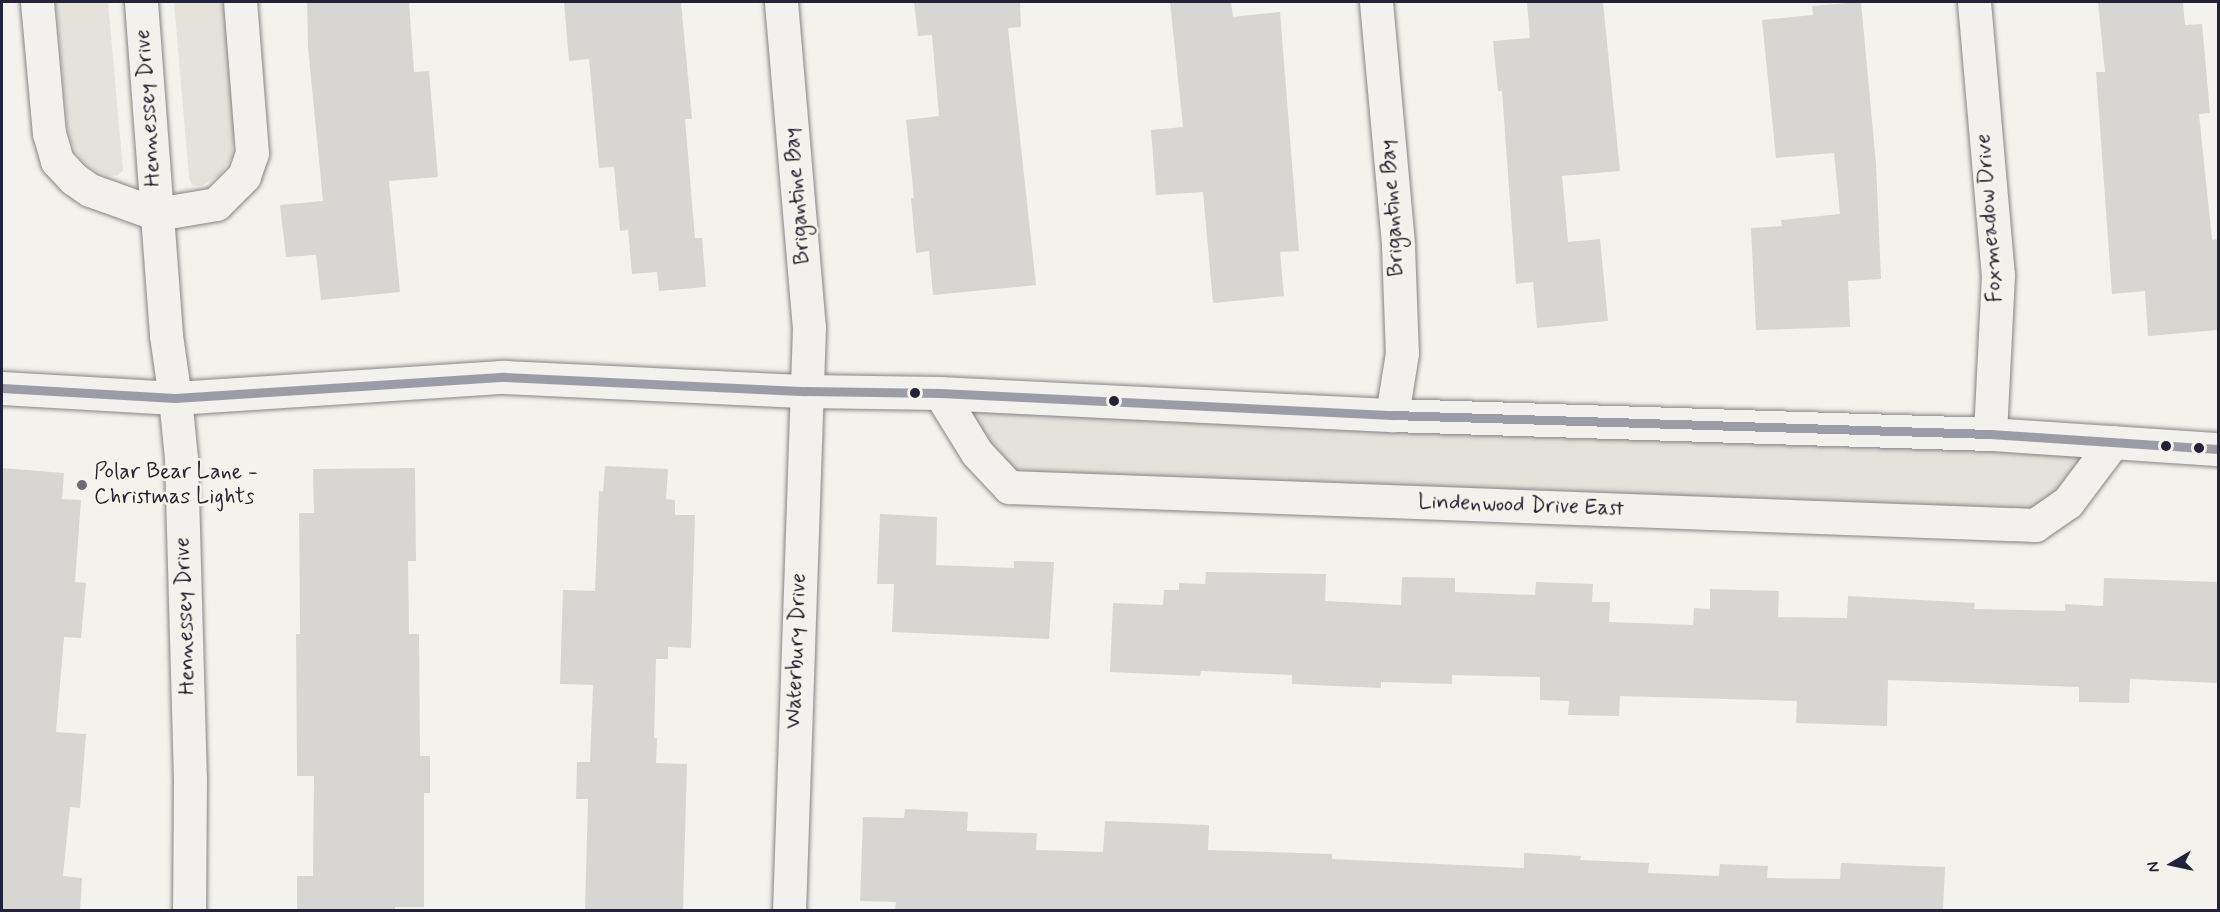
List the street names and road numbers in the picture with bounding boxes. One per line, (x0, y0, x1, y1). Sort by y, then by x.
street label: Hennessey Drive (130, 28, 168, 188)
street label: Brigantine Bay (779, 125, 817, 267)
street label: Foxmeadow Drive (1971, 134, 2009, 302)
street label: Brigantine Bay (1375, 137, 1411, 279)
street label: Lindenwood Drive East (1418, 489, 1624, 523)
street label: Hennessey Drive (170, 537, 202, 695)
street label: Waterbury Drive (781, 573, 813, 729)

